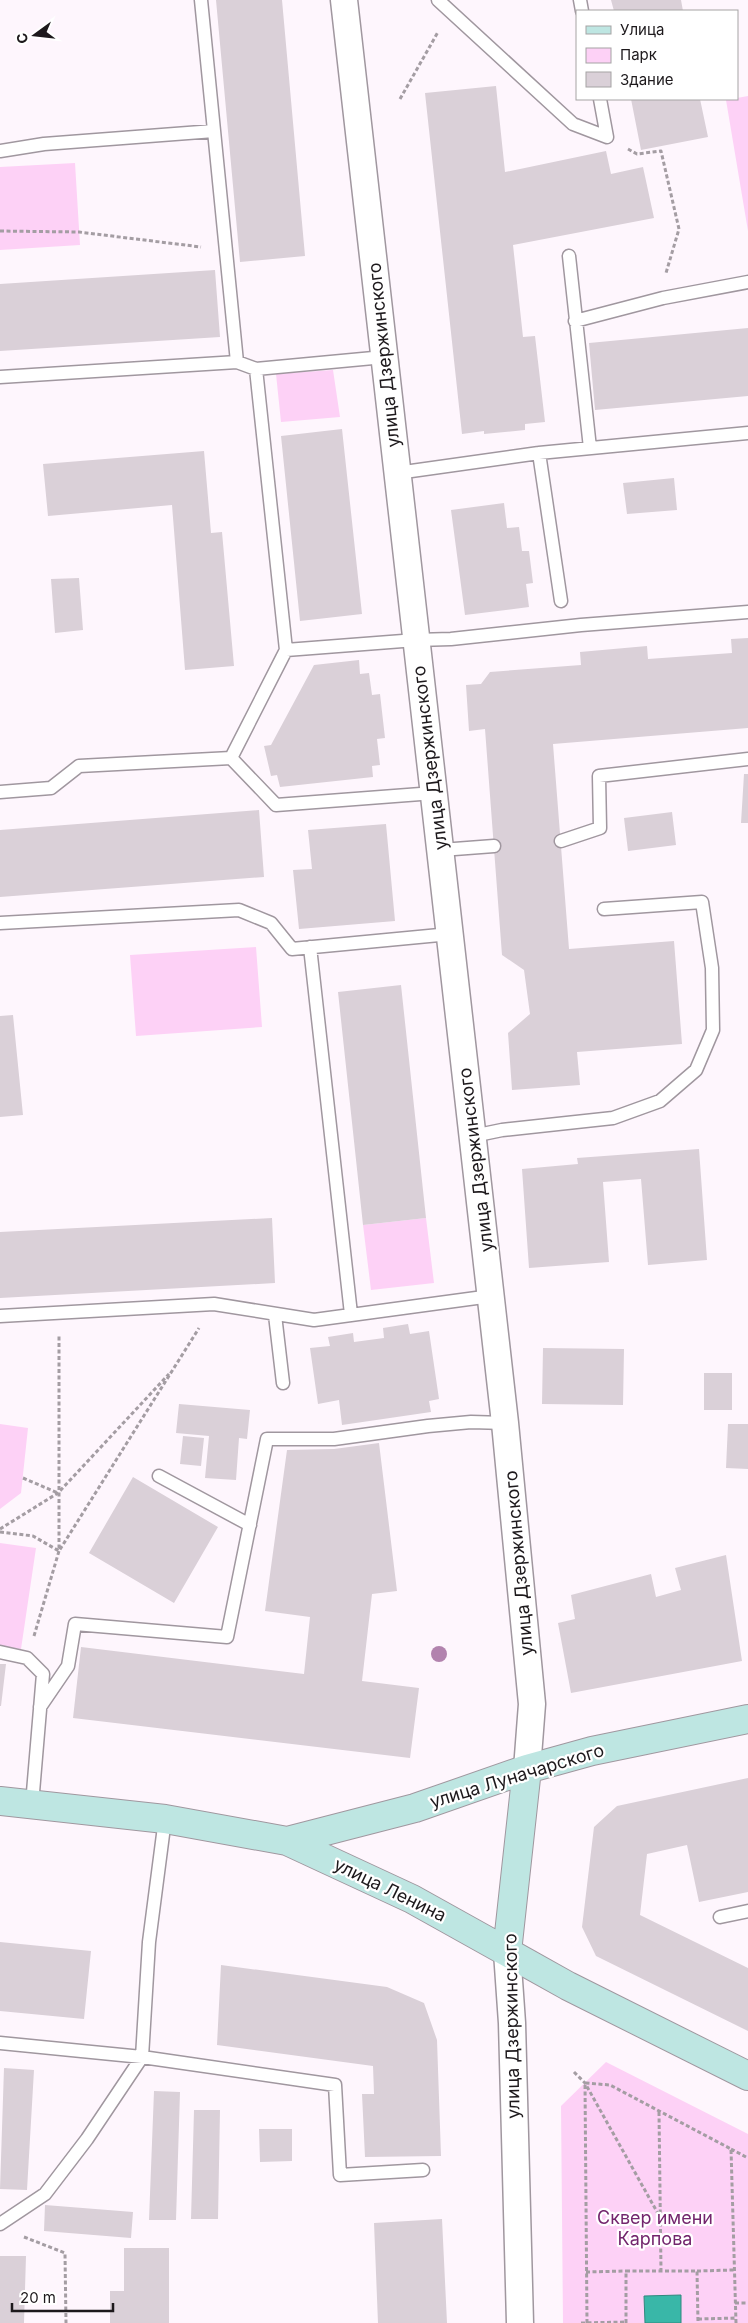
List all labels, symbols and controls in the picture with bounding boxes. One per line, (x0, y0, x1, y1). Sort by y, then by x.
north arrow (10, 10, 60, 60)
legend (576, 10, 738, 100)
text: Улица (620, 20, 664, 39)
text: С (12, 31, 32, 46)
text: Парк (620, 45, 657, 64)
text: Здание (620, 70, 674, 89)
street label: улица Дзержинского (363, 262, 404, 448)
street label: улица Дзержинского (408, 665, 451, 851)
street label: улица Дзержинского (454, 1067, 497, 1253)
street label: улица Дзержинского (500, 1470, 537, 1656)
street label: улица Луначарского (427, 1739, 606, 1812)
street label: улица Ленина (331, 1853, 450, 1926)
street label: улица Дзержинского (499, 1933, 524, 2119)
park label: Сквер имени Карпова (597, 2207, 713, 2249)
scale bar (12, 2280, 114, 2312)
text: 20 m (20, 2288, 56, 2307)

